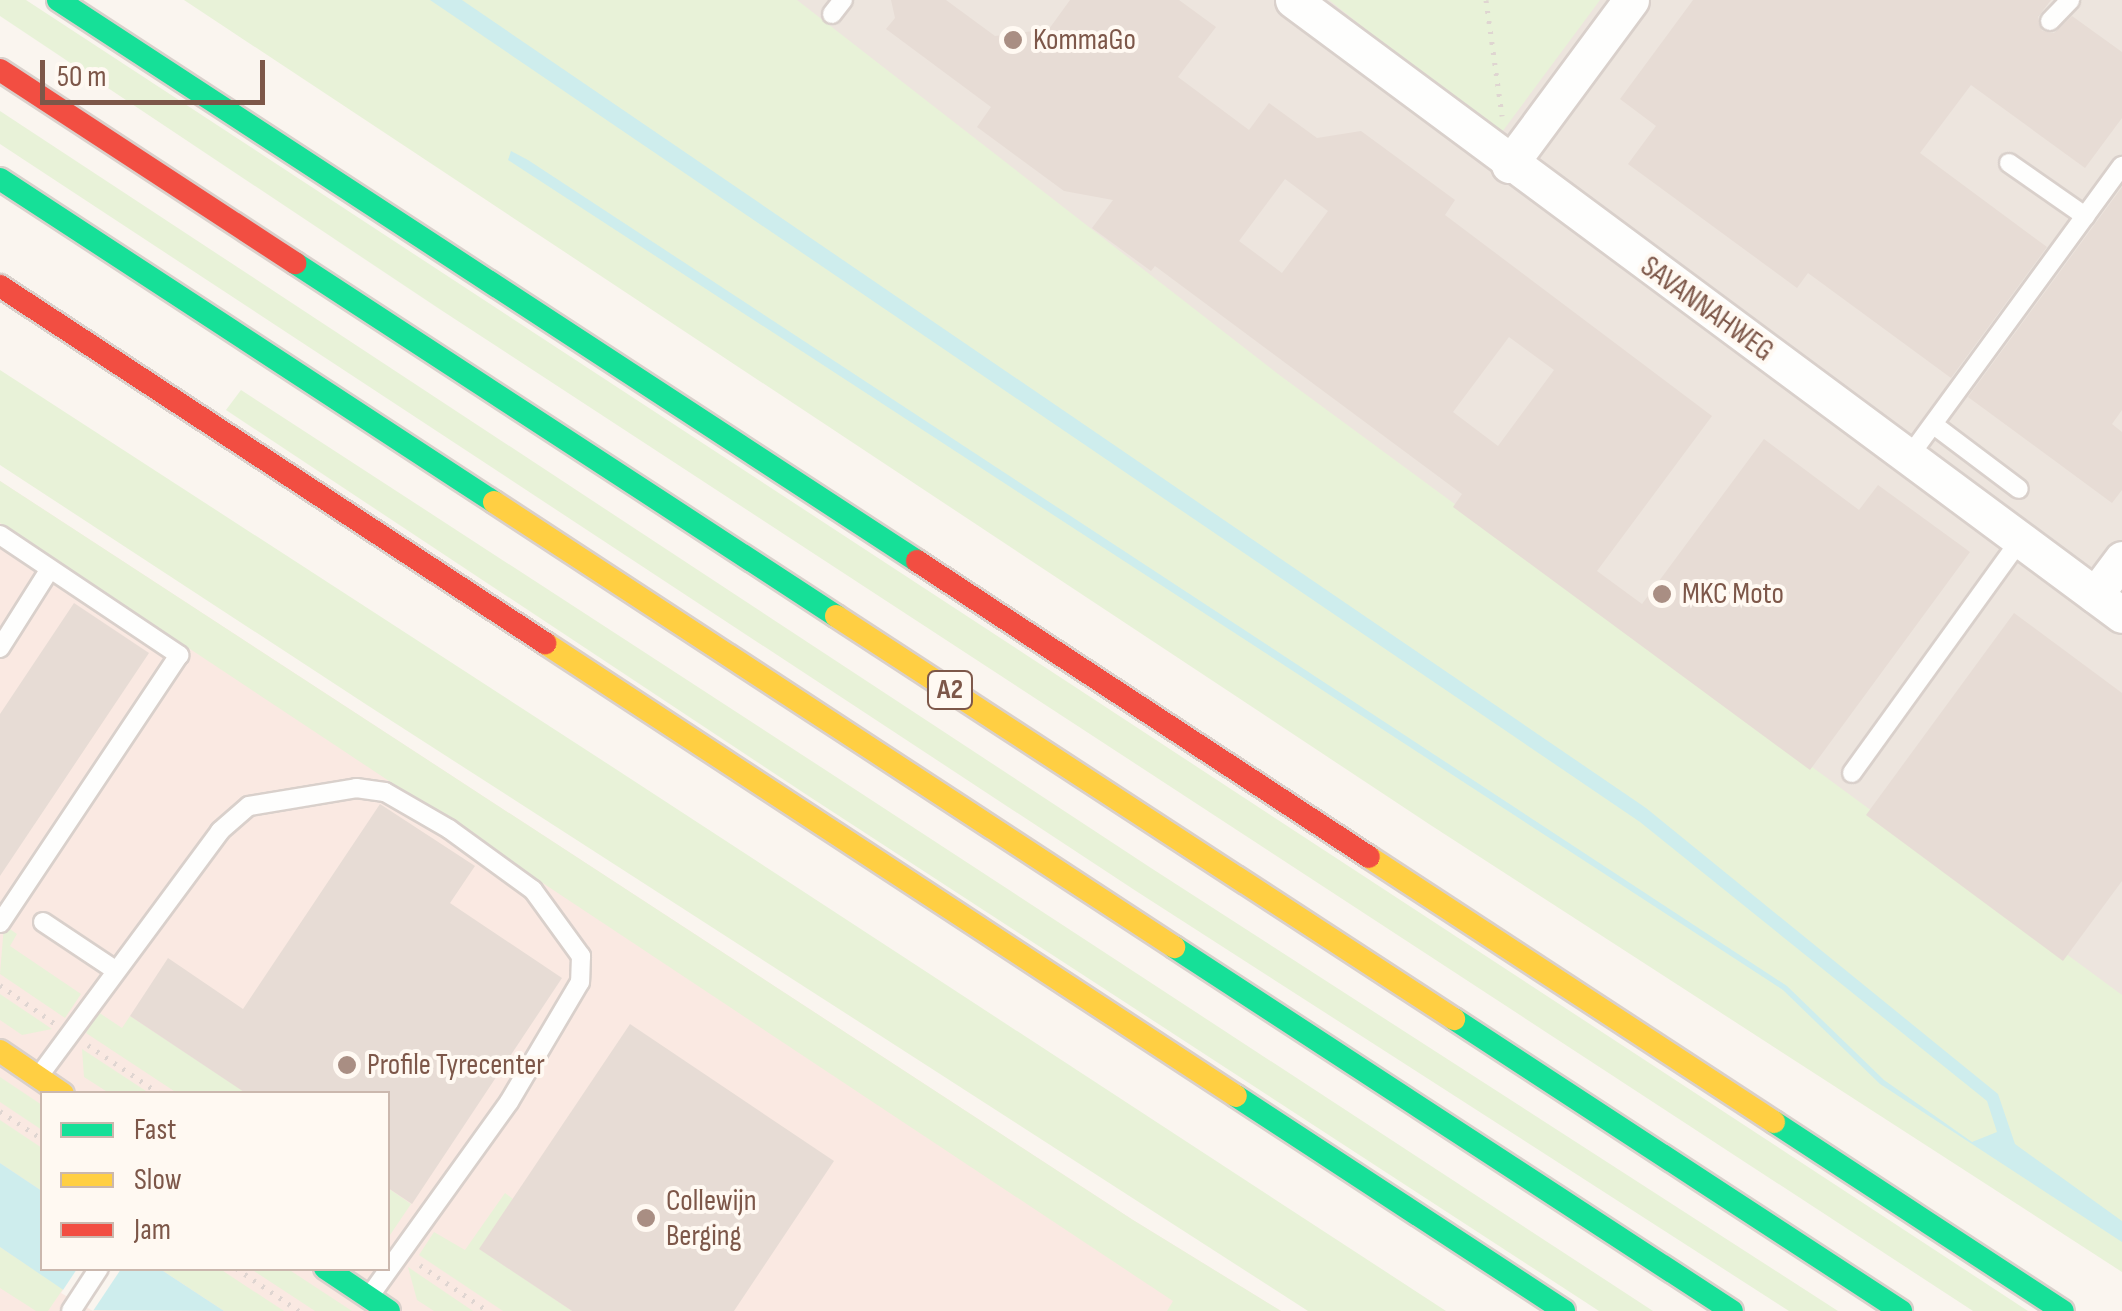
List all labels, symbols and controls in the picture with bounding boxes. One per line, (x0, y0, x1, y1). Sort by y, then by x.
place label: KommaGo (1033, 22, 1136, 58)
marker: KommaGo (1002, 29, 1024, 51)
scale bar (45, 40, 270, 102)
text: 50 m (57, 59, 106, 95)
street label: SAVANNAHWEG (1634, 249, 1780, 369)
place label: MKC Moto (1682, 576, 1784, 612)
marker: MKC Moto (1651, 583, 1673, 605)
road number: A2 (925, 667, 975, 713)
place label: Profile Tyrecenter (367, 1047, 545, 1083)
marker: Profile Tyrecenter (336, 1054, 358, 1076)
legend (40, 1091, 390, 1271)
text: Fast (134, 1112, 176, 1148)
text: Slow (134, 1162, 182, 1198)
place label: Collewijn Berging (666, 1183, 756, 1254)
marker: Collewijn Berging (635, 1207, 657, 1229)
text: Jam (134, 1212, 171, 1248)

